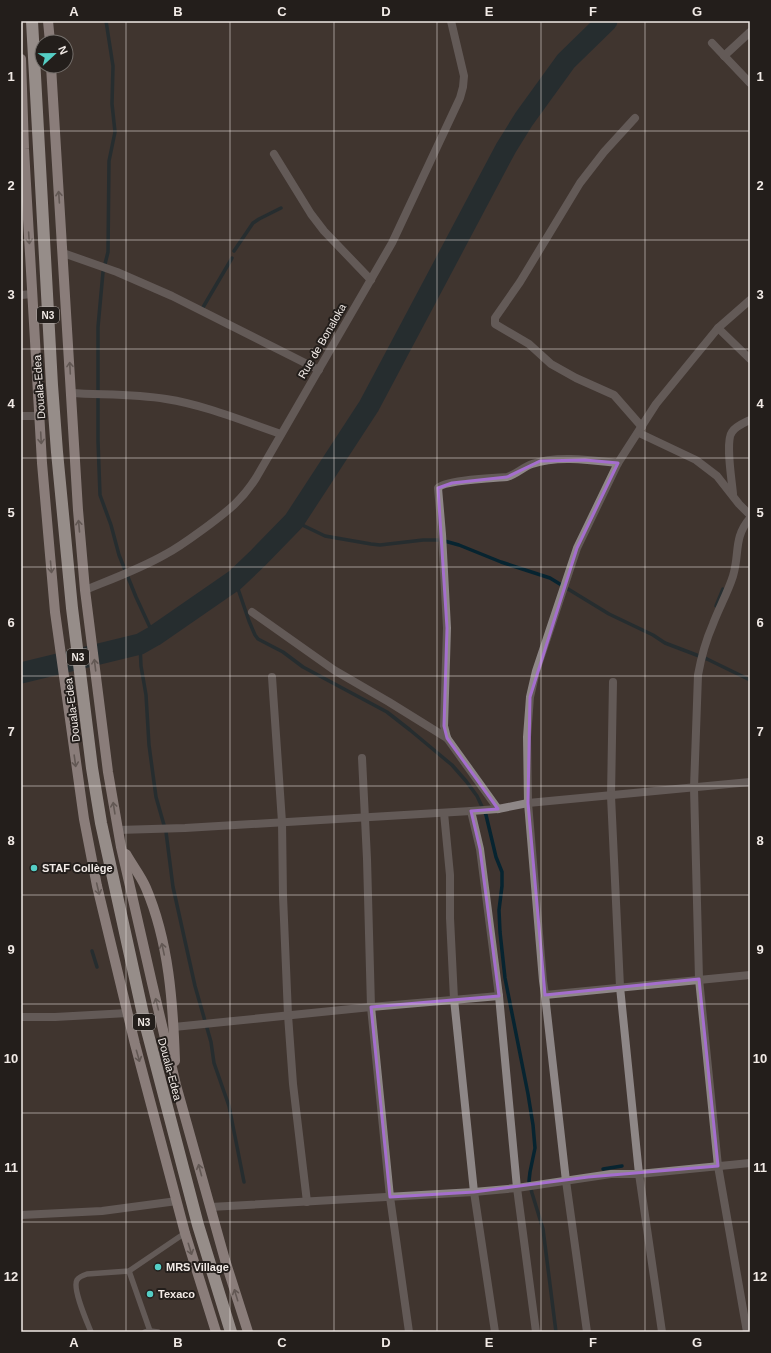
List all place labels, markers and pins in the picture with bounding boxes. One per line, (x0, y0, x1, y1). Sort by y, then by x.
place label: STAF Collège (42, 862, 113, 874)
marker: STAF Collège (29, 863, 39, 873)
place label: MRS Village (166, 1261, 229, 1273)
marker: MRS Village (153, 1262, 163, 1272)
place label: Texaco (158, 1288, 195, 1300)
marker: Texaco (145, 1289, 155, 1299)

